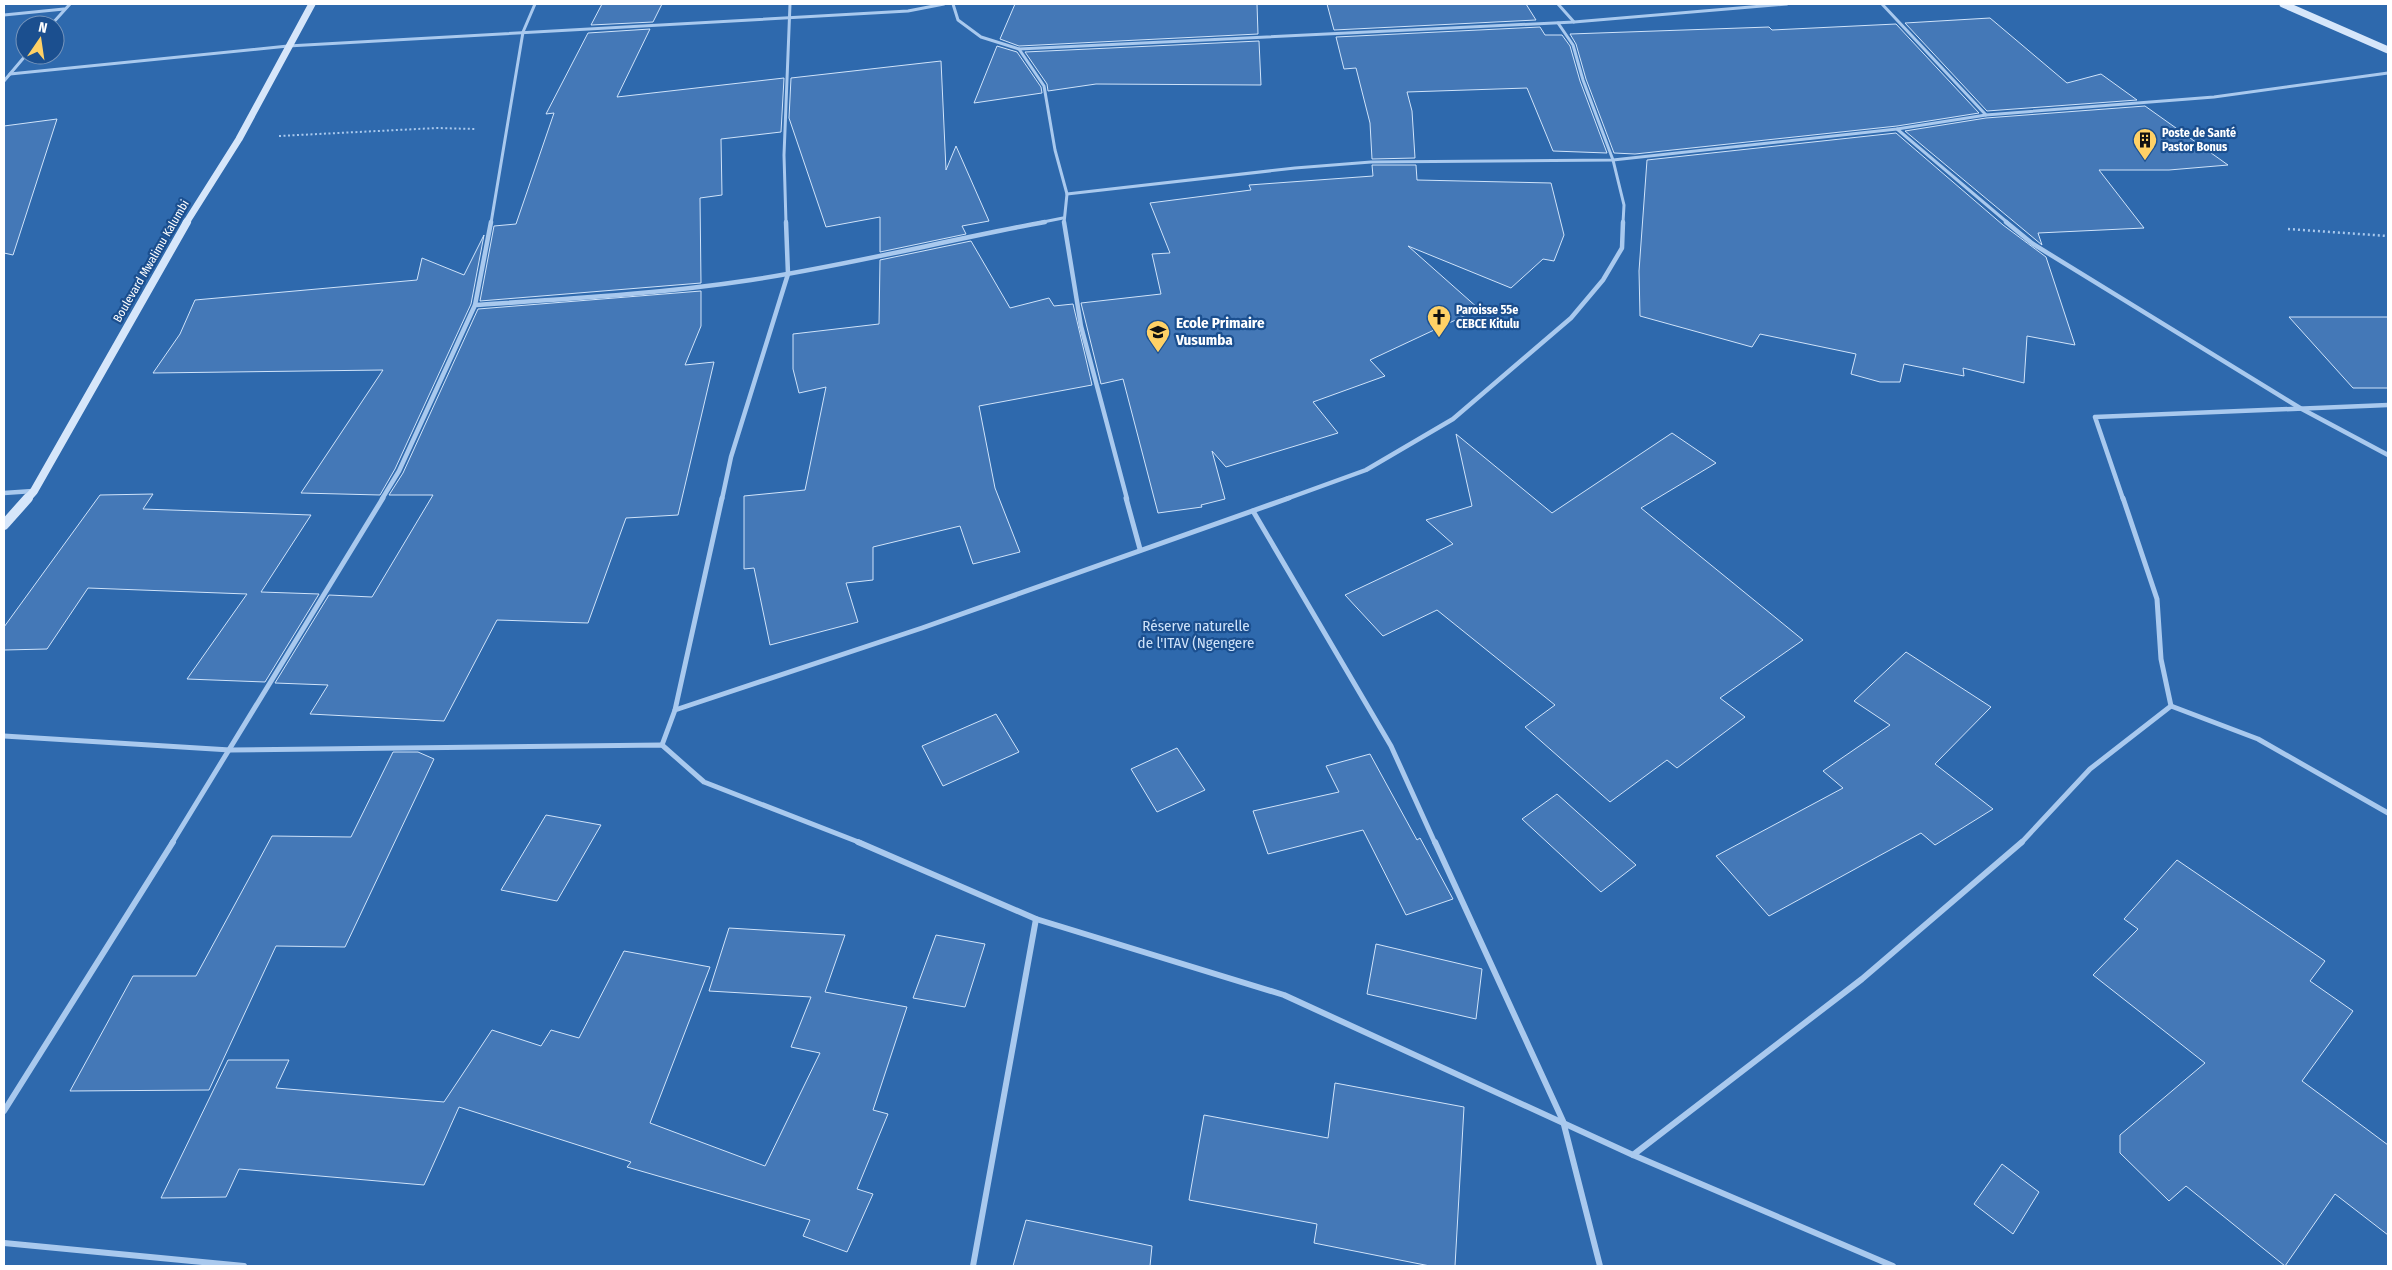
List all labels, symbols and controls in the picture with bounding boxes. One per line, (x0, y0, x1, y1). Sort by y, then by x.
north arrow (15, 15, 65, 65)
text: N (37, 19, 49, 37)
place label: Poste de Santé Pastor Bonus (2162, 126, 2236, 154)
building icon: Poste de Santé Pastor Bonus (2132, 127, 2158, 161)
street label: Boulevard Mwalimu Kalumbi (110, 197, 192, 325)
place label: Paroisse 55e CEBCE Kitulu (1456, 303, 1519, 331)
church icon: Paroisse 55e CEBCE Kitulu (1426, 304, 1452, 338)
place label: Ecole Primaire Vusumba (1175, 314, 1265, 349)
school or university icon: Ecole Primaire Vusumba (1145, 319, 1171, 353)
park label: Réserve naturelle de l'ITAV (Ngengere (1138, 617, 1254, 652)

